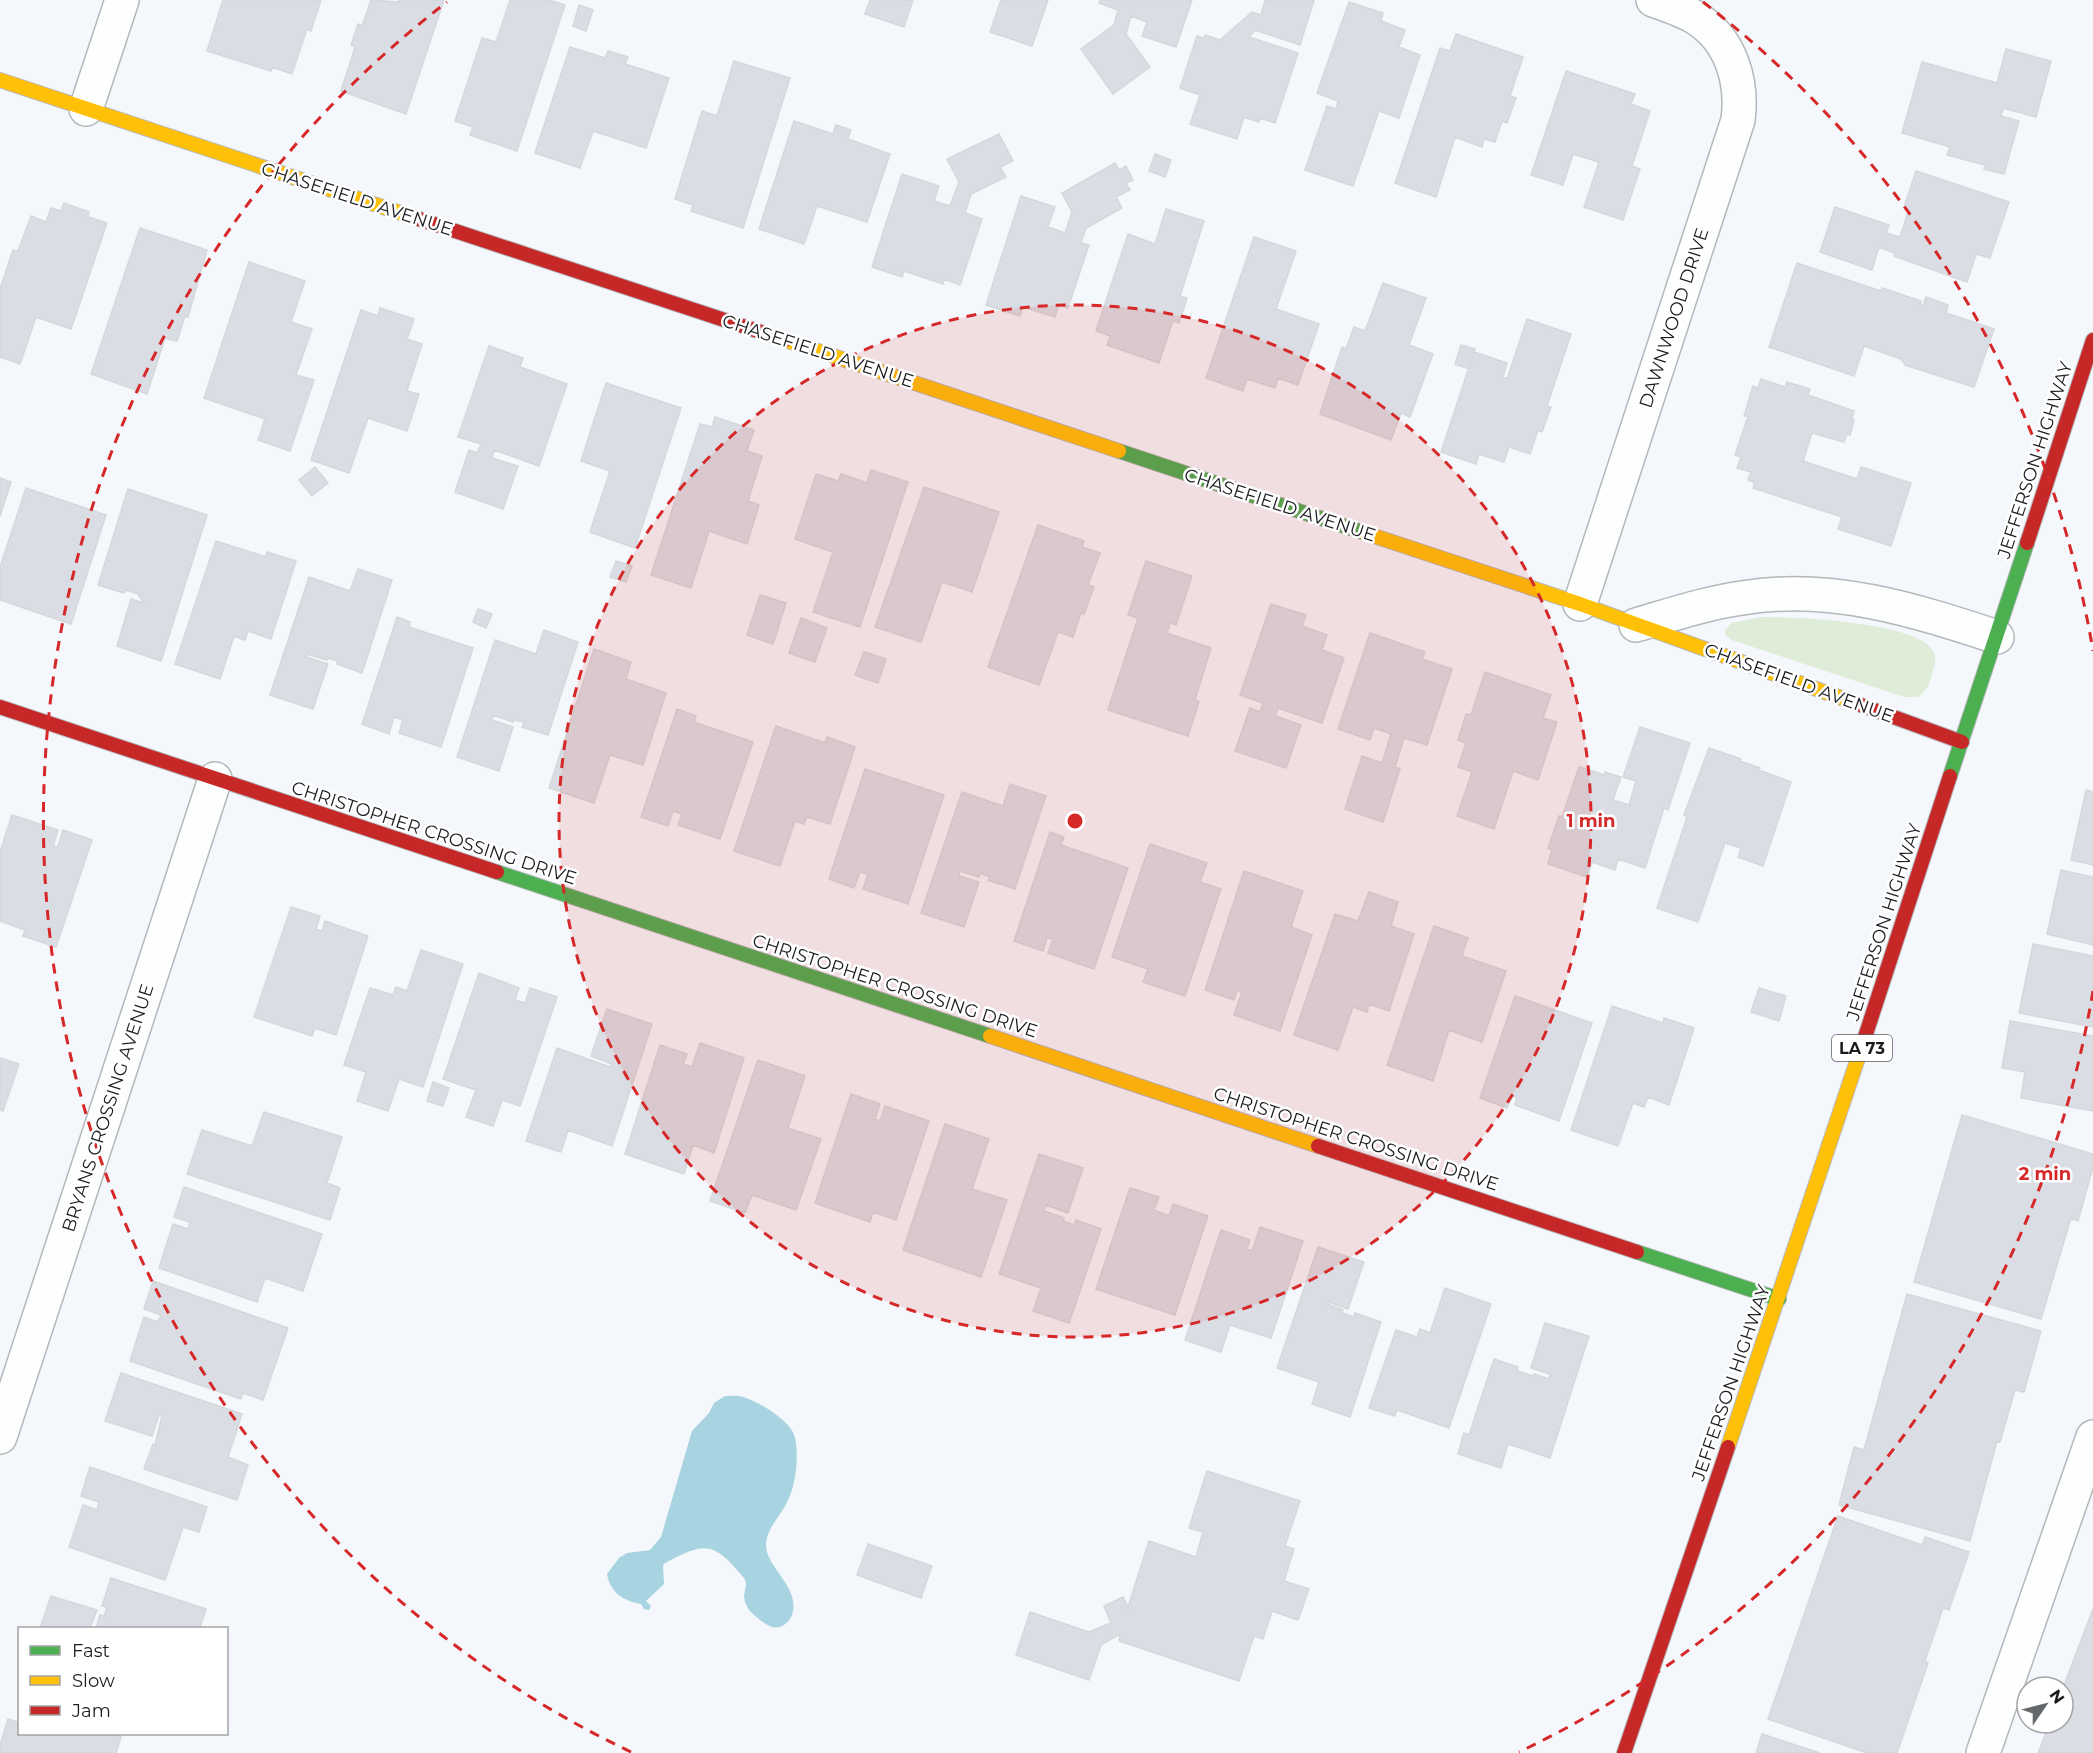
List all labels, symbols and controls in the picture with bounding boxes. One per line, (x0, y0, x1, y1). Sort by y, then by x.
street label: CHASEFIELD AVENUE (258, 158, 456, 240)
street label: DAWNWOOD DRIVE (1635, 225, 1713, 411)
street label: CHASEFIELD AVENUE (719, 310, 917, 392)
street label: JEFFERSON HIGHWAY (1992, 358, 2077, 562)
street label: CHASEFIELD AVENUE (1181, 464, 1379, 546)
street label: CHASEFIELD AVENUE (1701, 638, 1897, 728)
street label: CHRISTOPHER CROSSING DRIVE (289, 776, 579, 890)
text: 1 min (1567, 810, 1615, 832)
centre of rings (1065, 811, 1085, 831)
street label: JEFFERSON HIGHWAY (1841, 820, 1926, 1024)
street label: CHRISTOPHER CROSSING DRIVE (750, 929, 1040, 1043)
street label: BRYANS CROSSING AVENUE (57, 981, 159, 1235)
road number: LA 73 (1832, 1035, 1892, 1061)
street label: CHRISTOPHER CROSSING DRIVE (1211, 1082, 1501, 1196)
text: 2 min (2019, 1163, 2071, 1185)
street label: JEFFERSON HIGHWAY (1687, 1282, 1775, 1485)
legend (18, 1627, 228, 1735)
text: Fast (72, 1640, 110, 1662)
text: Slow (72, 1670, 115, 1692)
north arrow (2015, 1675, 2075, 1735)
text: N (2045, 1686, 2068, 1707)
text: Jam (71, 1700, 111, 1722)

